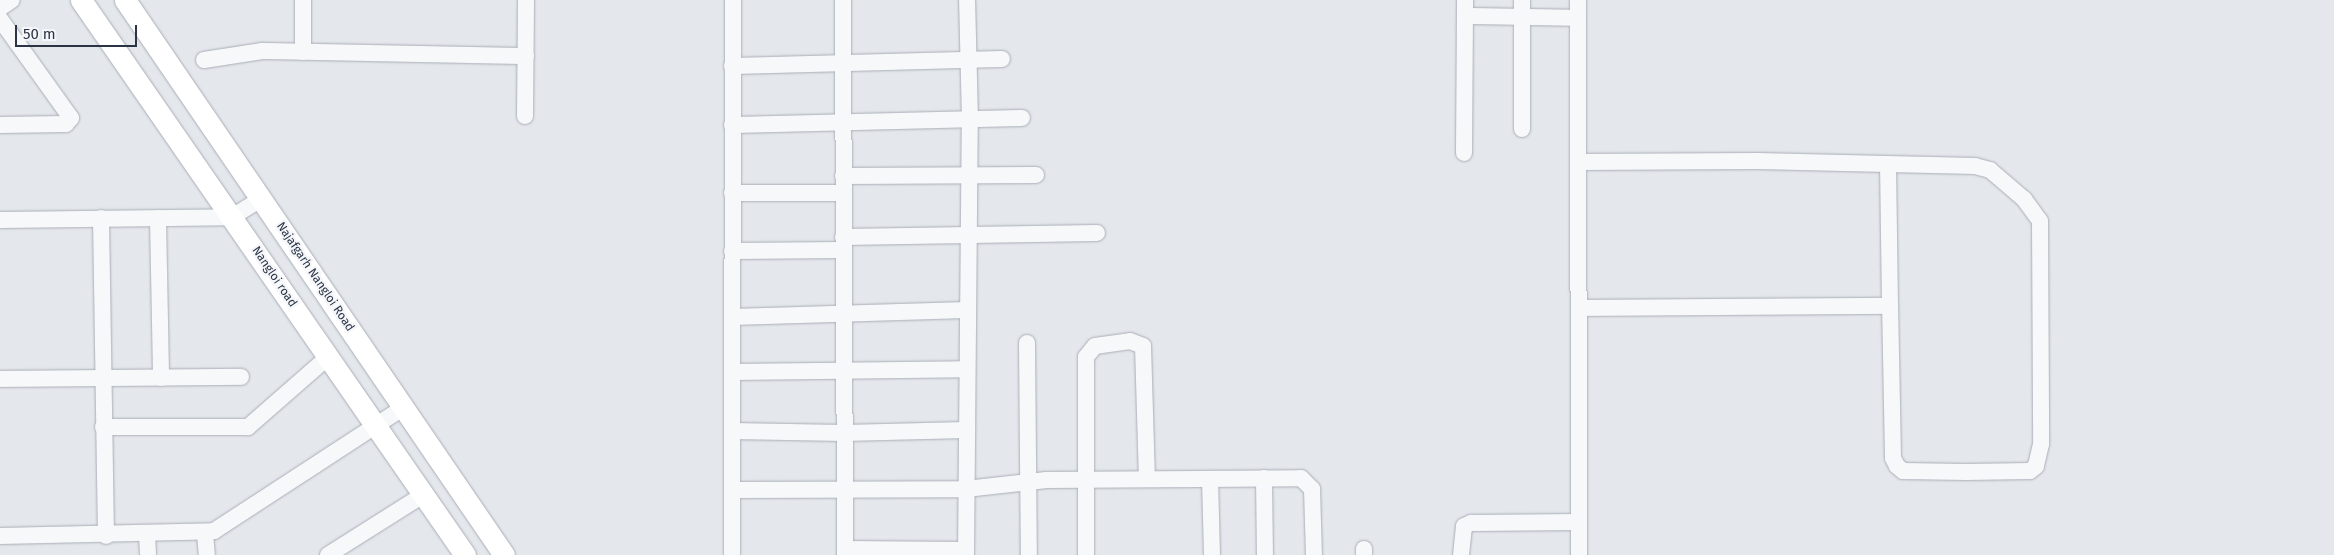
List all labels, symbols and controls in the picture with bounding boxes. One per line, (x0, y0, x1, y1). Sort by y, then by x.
scale bar (18, 15, 140, 47)
text: 50 m (23, 25, 56, 43)
street label: Najafgarh Nangloi Road (273, 220, 357, 334)
street label: Nangloi road (248, 244, 300, 310)

